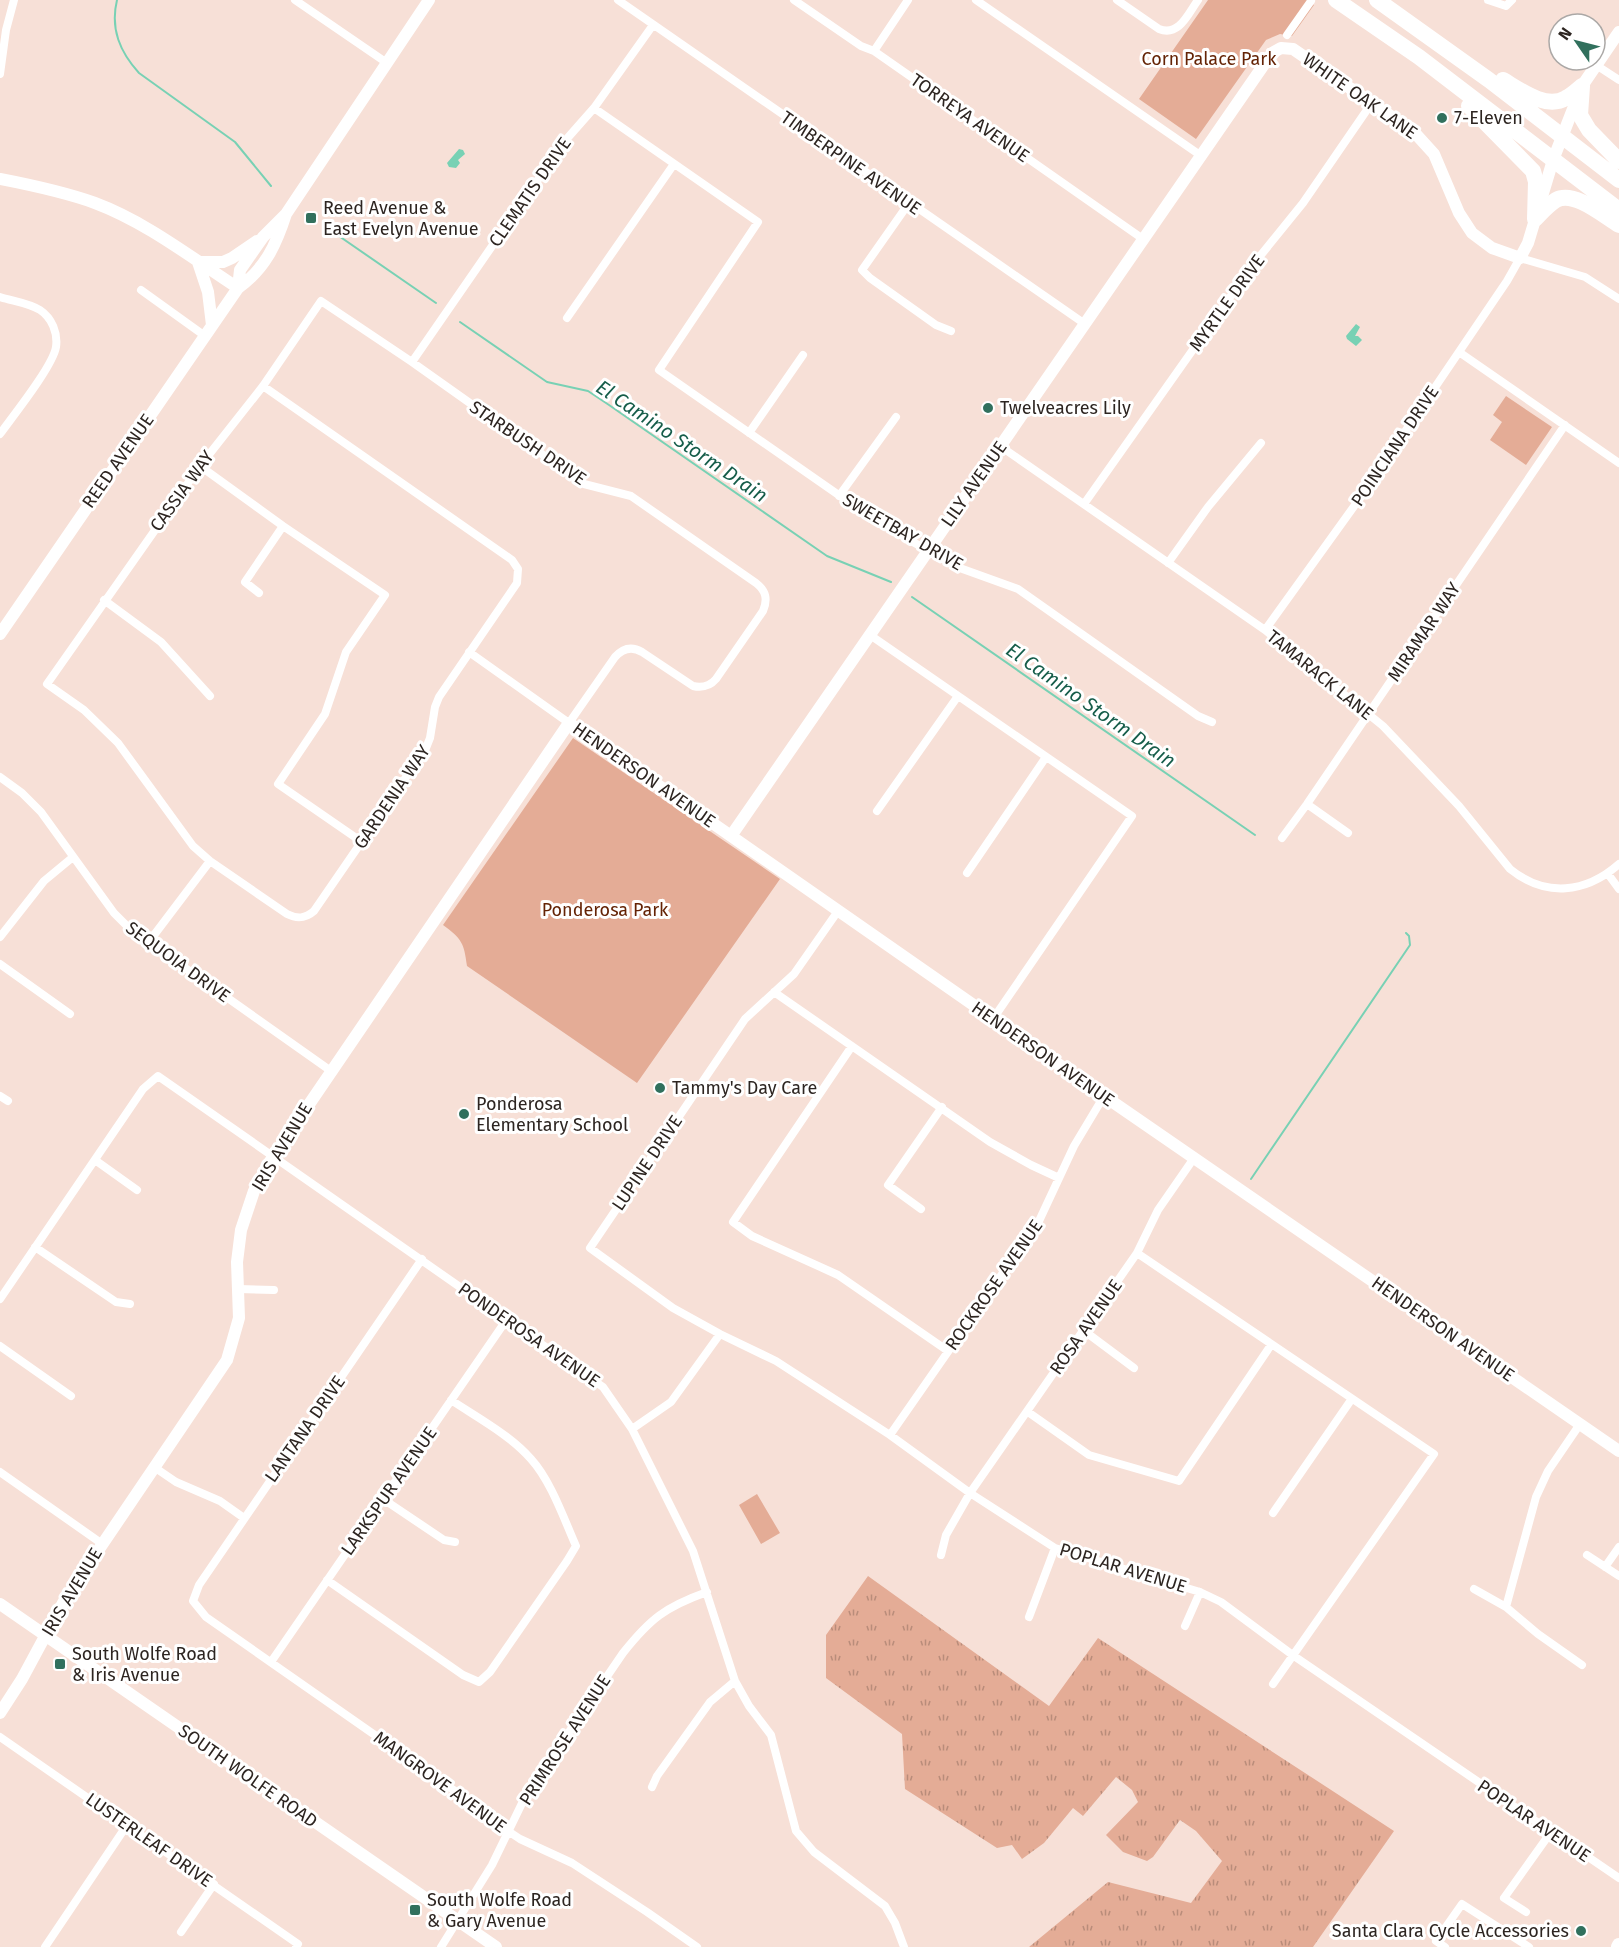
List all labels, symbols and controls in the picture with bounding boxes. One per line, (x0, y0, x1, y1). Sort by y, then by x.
north arrow (1547, 12, 1607, 72)
text: N (1554, 24, 1576, 43)
park label: Corn Palace Park (1142, 48, 1277, 70)
street label: WHITE OAK LANE (1298, 48, 1422, 144)
street label: TORREYA AVENUE (906, 69, 1034, 167)
street label: TIMBERPINE AVENUE (777, 106, 925, 220)
place label: 7-Eleven (1454, 107, 1523, 129)
marker: 7-Eleven (1435, 111, 1449, 125)
street label: CLEMATIS DRIVE (484, 133, 576, 251)
place label: Reed Avenue & East Evelyn Avenue (323, 197, 479, 240)
marker: Reed Avenue & East Evelyn Avenue (304, 211, 318, 225)
street label: MYRTLE DRIVE (1185, 250, 1269, 356)
water label: El Camino Storm Drain (592, 375, 772, 507)
street label: POINCIANA DRIVE (1346, 381, 1444, 511)
street label: STARBUSH DRIVE (465, 396, 591, 490)
place label: Twelveacres Lily (1000, 397, 1131, 419)
marker: Twelveacres Lily (981, 401, 995, 415)
street label: REED AVENUE (77, 410, 159, 512)
street label: LILY AVENUE (936, 437, 1012, 531)
street label: CASSIA WAY (145, 446, 219, 536)
street label: SWEETBAY DRIVE (839, 489, 967, 575)
street label: MIRAMAR WAY (1383, 578, 1465, 686)
street label: TAMARACK LANE (1262, 625, 1378, 725)
water label: El Camino Storm Drain (1002, 637, 1180, 773)
street label: HENDERSON AVENUE (568, 718, 720, 832)
street label: GARDENIA WAY (349, 741, 435, 853)
park label: Ponderosa Park (542, 899, 669, 921)
street label: SEQUOIA DRIVE (121, 917, 235, 1007)
street label: HENDERSON AVENUE (967, 997, 1119, 1111)
place label: Tammy's Day Care (672, 1077, 817, 1099)
marker: Tammy's Day Care (653, 1081, 667, 1095)
place label: Ponderosa Elementary School (476, 1093, 628, 1136)
street label: IRIS AVENUE (247, 1099, 317, 1195)
marker: Ponderosa Elementary School (457, 1107, 471, 1121)
street label: LUPINE DRIVE (607, 1111, 687, 1215)
street label: ROCKROSE AVENUE (941, 1215, 1047, 1355)
street label: HENDERSON AVENUE (1367, 1272, 1519, 1386)
street label: ROSA AVENUE (1045, 1275, 1127, 1379)
street label: PONDEROSA AVENUE (454, 1278, 604, 1392)
street label: LANTANA DRIVE (260, 1371, 350, 1487)
street label: LARKSPUR AVENUE (336, 1422, 442, 1560)
street label: POPLAR AVENUE (1057, 1538, 1189, 1598)
street label: IRIS AVENUE (37, 1544, 107, 1640)
place label: South Wolfe Road & Iris Avenue (72, 1643, 217, 1686)
marker: South Wolfe Road & Iris Avenue (53, 1657, 67, 1671)
street label: PRIMROSE AVENUE (514, 1670, 616, 1810)
street label: SOUTH WOLFE ROAD (174, 1720, 322, 1832)
street label: MANGROVE AVENUE (369, 1726, 511, 1838)
street label: POPLAR AVENUE (1473, 1775, 1595, 1867)
street label: LUSTERLEAF DRIVE (81, 1788, 217, 1892)
place label: South Wolfe Road & Gary Avenue (427, 1889, 572, 1932)
marker: South Wolfe Road & Gary Avenue (408, 1903, 422, 1917)
place label: Santa Clara Cycle Accessories (1332, 1920, 1569, 1942)
marker: Santa Clara Cycle Accessories (1574, 1924, 1588, 1938)

